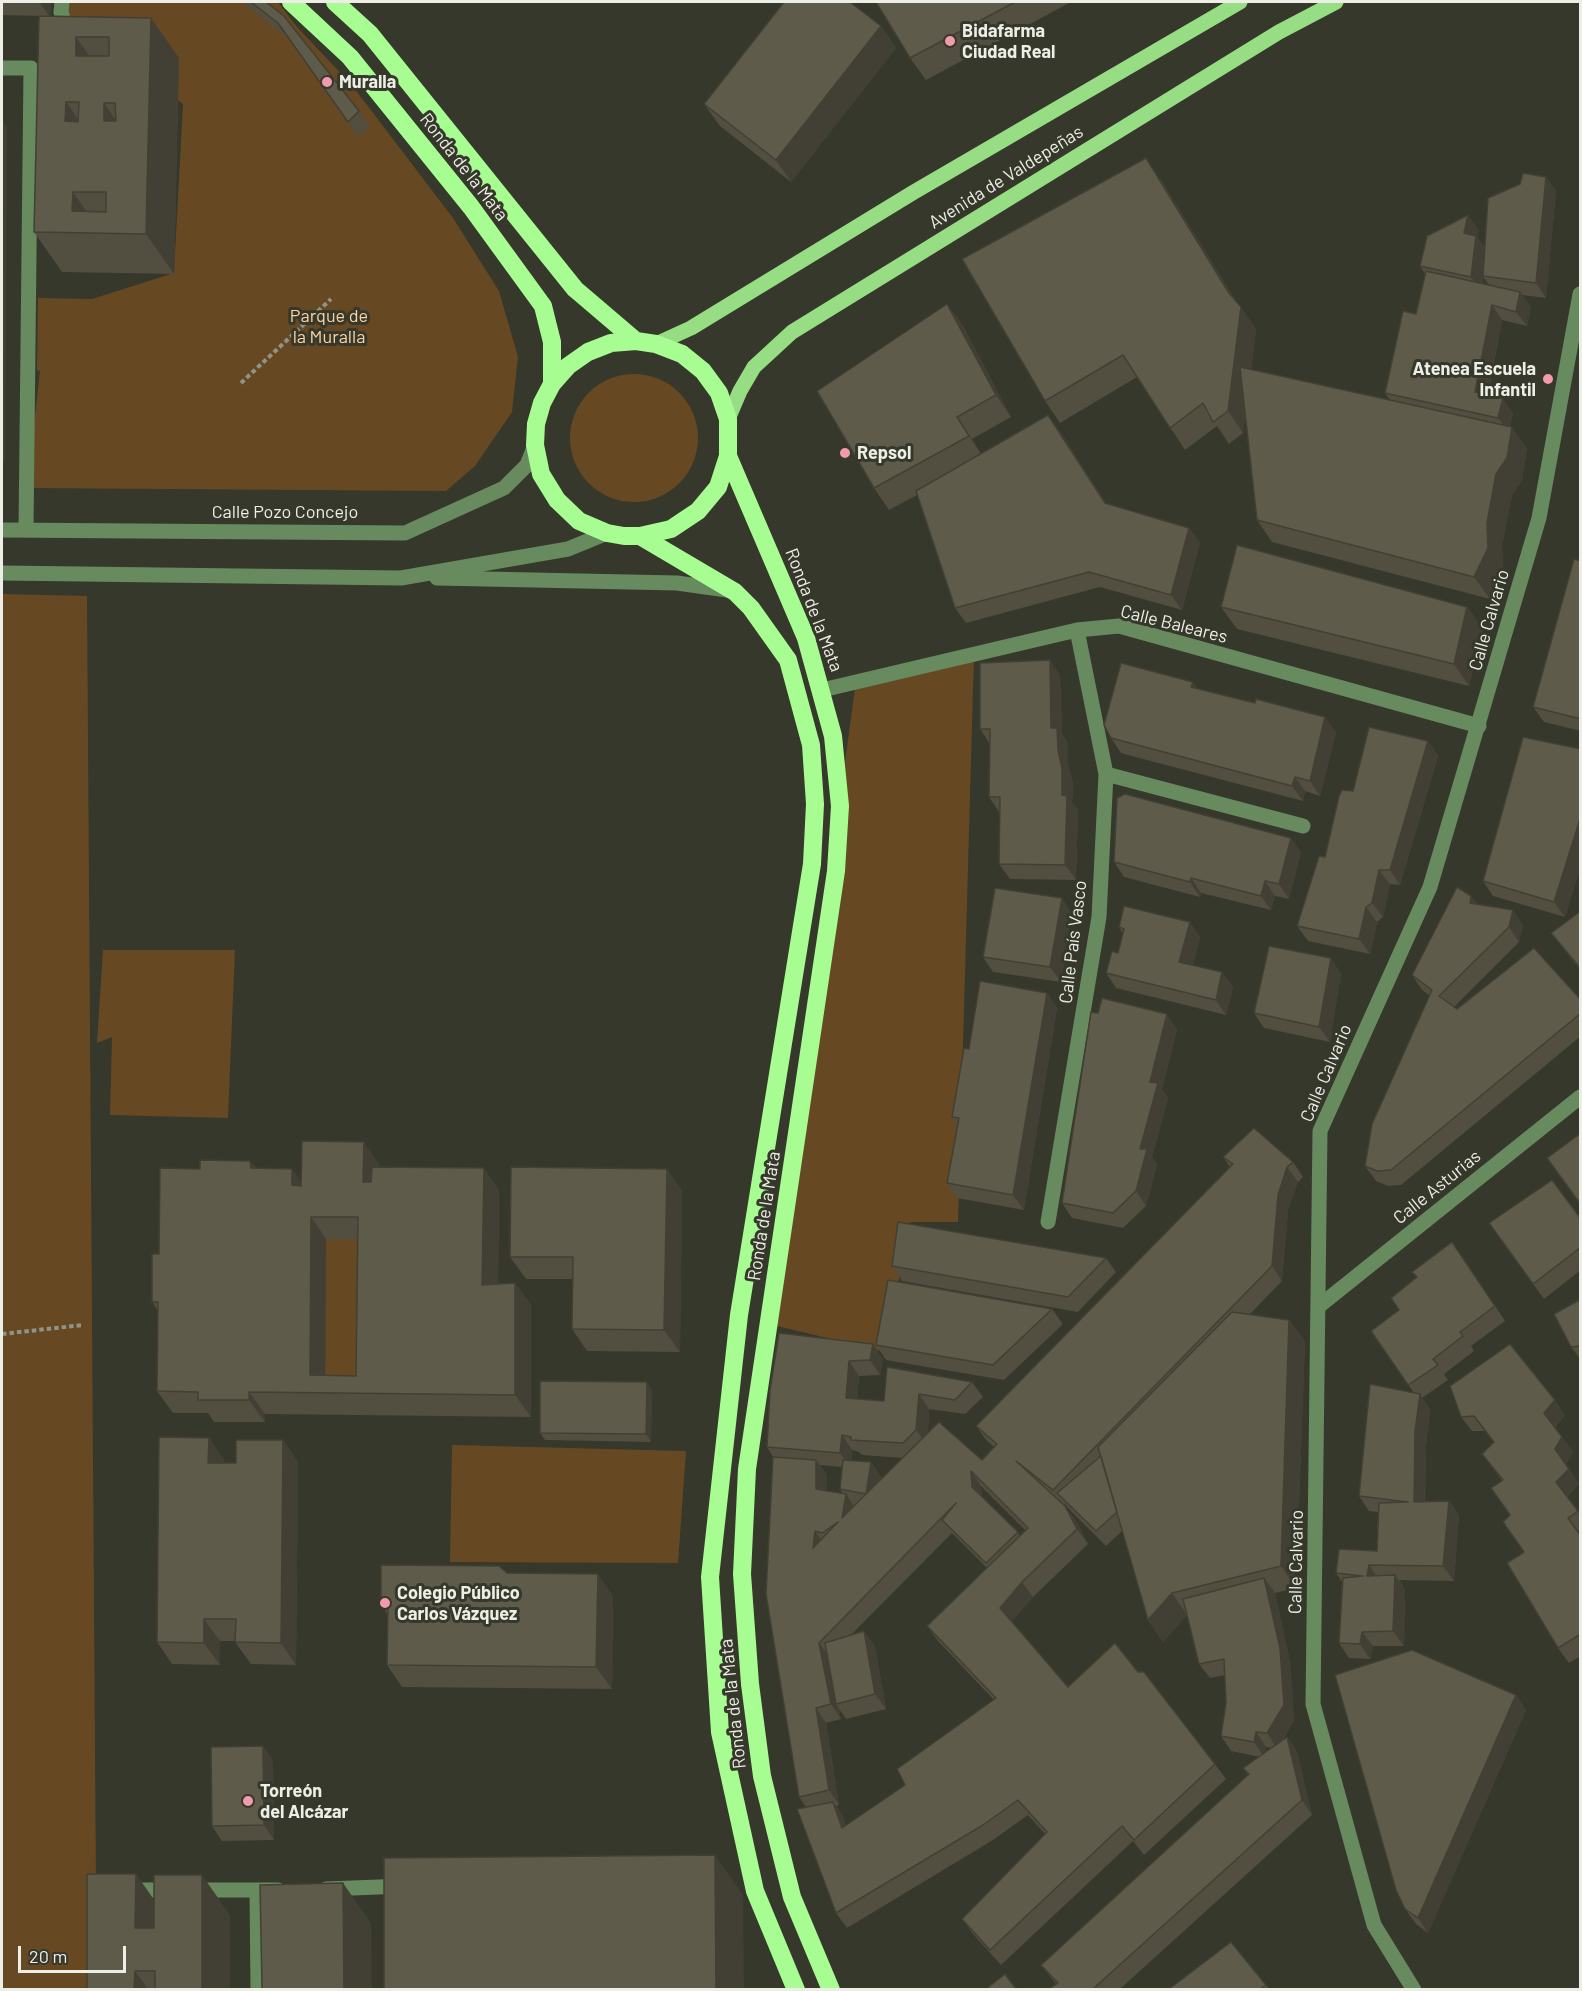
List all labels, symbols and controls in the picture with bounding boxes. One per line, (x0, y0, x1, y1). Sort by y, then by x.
place label: Bidafarma Ciudad Real (962, 20, 1055, 63)
marker: Bidafarma Ciudad Real (943, 34, 957, 48)
place label: Muralla (339, 71, 396, 93)
marker: Muralla (320, 75, 334, 89)
street label: Ronda de la Mata (415, 109, 513, 225)
street label: Avenida de Valdepeñas (925, 121, 1087, 233)
park label: Parque de la Muralla (290, 305, 368, 348)
place label: Atenea Escuela Infantil (1413, 358, 1536, 400)
marker: Atenea Escuela Infantil (1541, 372, 1555, 386)
place label: Repsol (857, 442, 911, 464)
marker: Repsol (838, 446, 852, 460)
street label: Calle Pozo Concejo (212, 501, 358, 523)
street label: Ronda de la Mata (781, 545, 847, 675)
street label: Calle Calvario (1464, 567, 1514, 673)
street label: Calle Baleares (1118, 600, 1230, 648)
street label: Calle País Vasco (1055, 879, 1091, 1005)
street label: Calle Calvario (1296, 1021, 1356, 1125)
street label: Calle Asturias (1389, 1145, 1485, 1229)
street label: Ronda de la Mata (743, 1150, 785, 1282)
street label: Calle Calvario (1284, 1510, 1308, 1614)
place label: Colegio Público Carlos Vázquez (397, 1582, 520, 1624)
marker: Colegio Público Carlos Vázquez (378, 1596, 392, 1610)
street label: Ronda de la Mata (715, 1638, 751, 1770)
place label: Torreón del Alcázar (260, 1780, 348, 1822)
marker: Torreón del Alcázar (241, 1794, 255, 1808)
scale bar (21, 1934, 129, 1972)
text: 20 m (29, 1945, 67, 1967)

